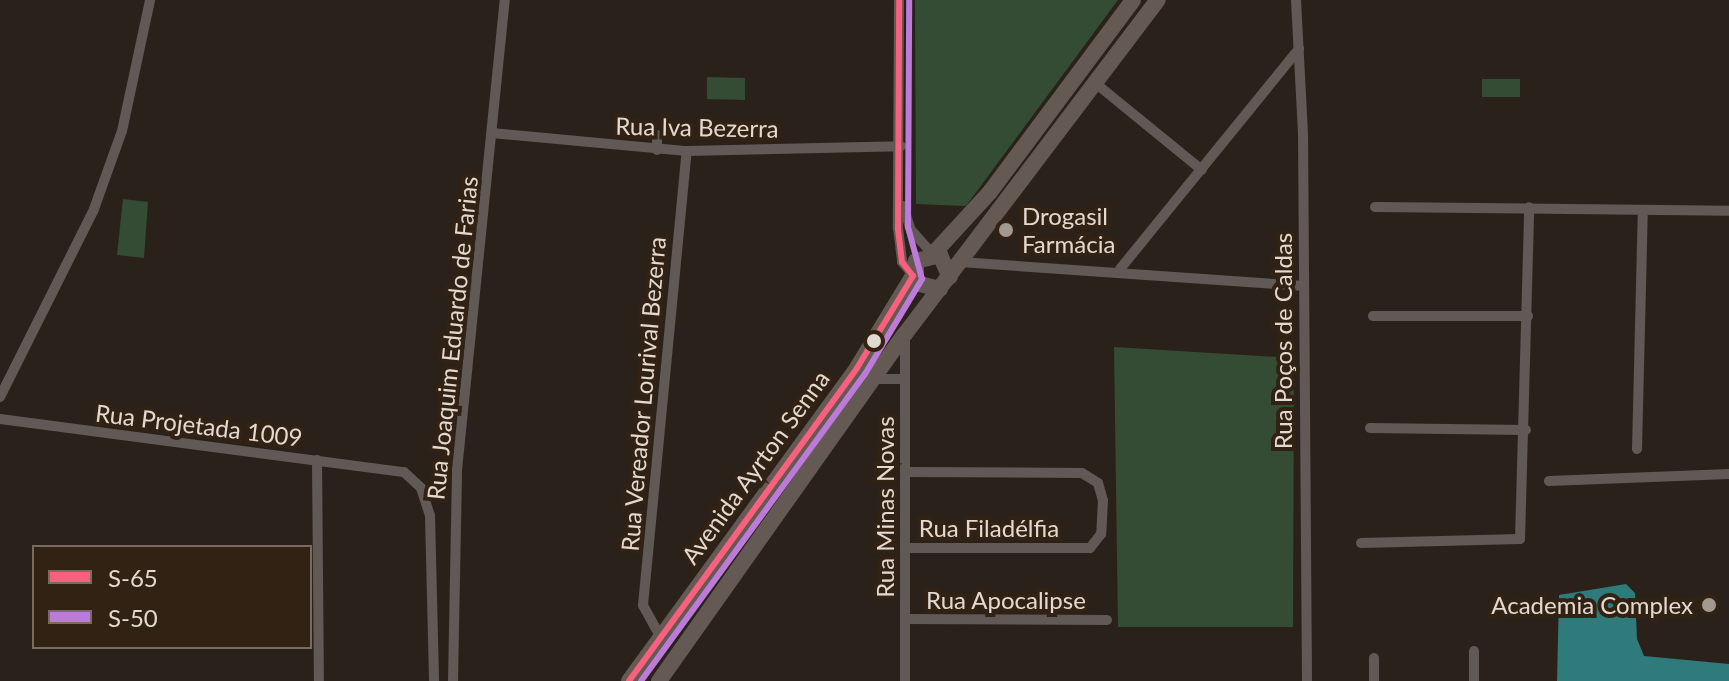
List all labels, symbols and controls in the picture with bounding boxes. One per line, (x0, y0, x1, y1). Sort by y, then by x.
street label: Rua Iva Bezerra (615, 111, 779, 143)
street label: Rua Joaquim Eduardo de Farias (421, 174, 483, 502)
place label: Drogasil Farmácia (1022, 202, 1115, 258)
marker: Drogasil Farmácia (997, 221, 1015, 239)
street label: Rua Poços de Caldas (1269, 233, 1297, 449)
street label: Rua Vereador Lourival Bezerra (615, 235, 671, 553)
unlabelled marker (866, 333, 882, 349)
street label: Avenida Ayrton Senna (675, 364, 835, 570)
street label: Rua Projetada 1009 (94, 398, 304, 452)
street label: Rua Minas Novas (871, 416, 899, 598)
street label: Rua Filadélfia (919, 514, 1059, 542)
legend (32, 545, 312, 649)
text: S-65 (108, 563, 158, 592)
street label: Rua Apocalipse (926, 586, 1086, 614)
place label: Academia Complex (1491, 591, 1693, 619)
marker: Academia Complex (1700, 596, 1718, 614)
text: S-50 (108, 603, 158, 632)

